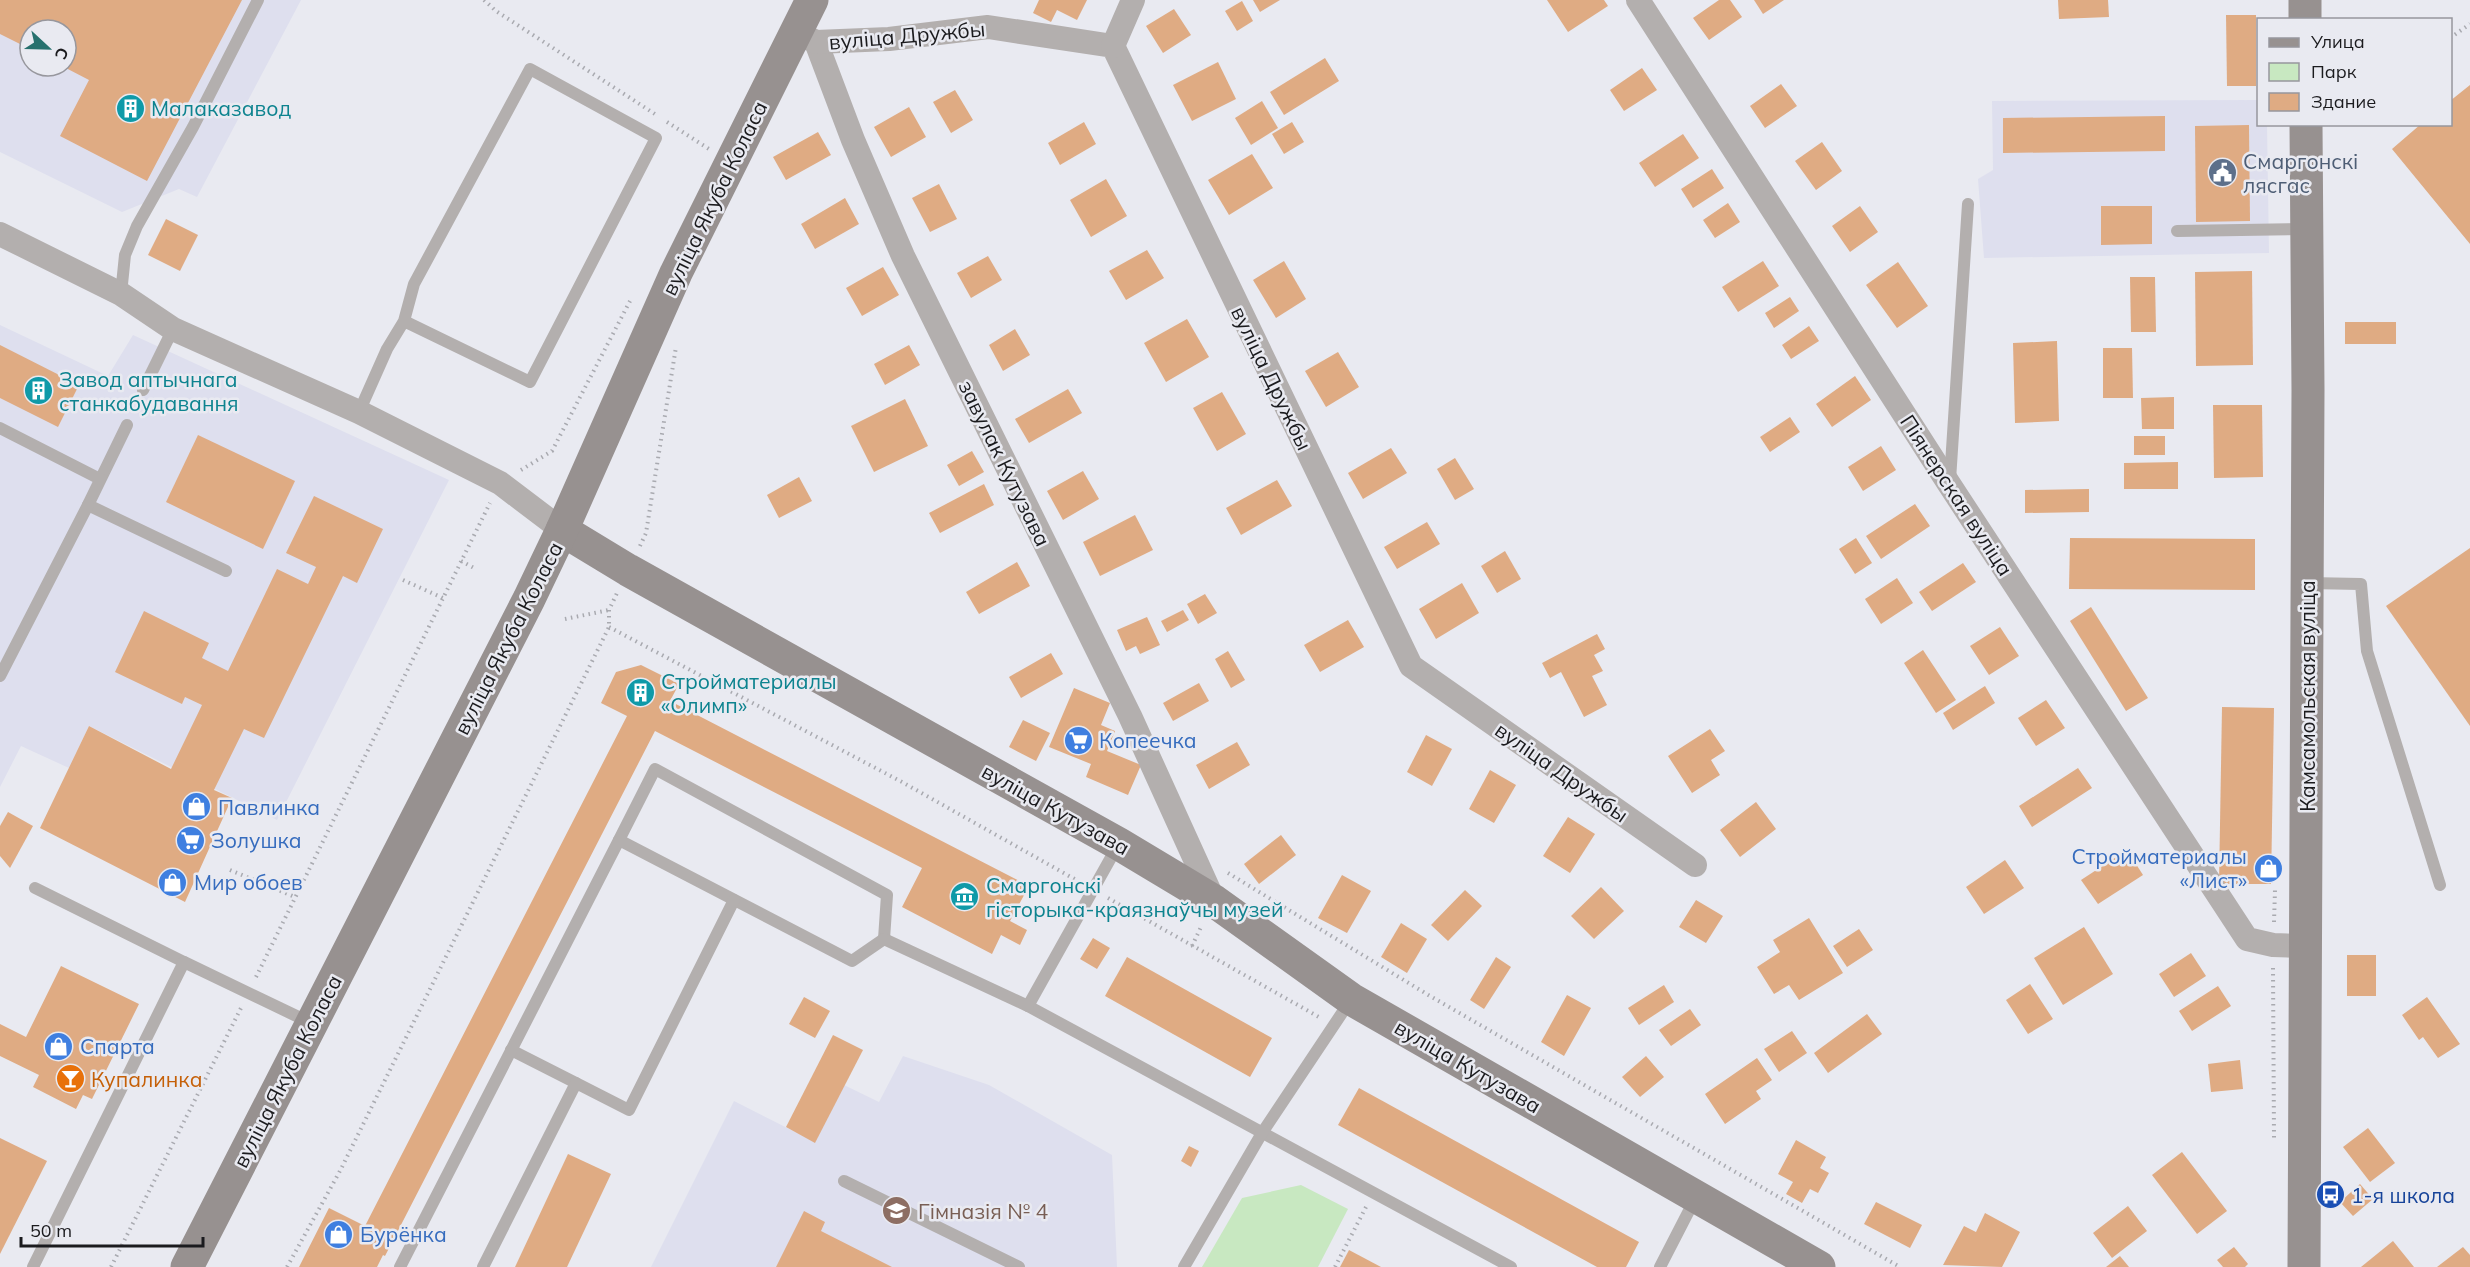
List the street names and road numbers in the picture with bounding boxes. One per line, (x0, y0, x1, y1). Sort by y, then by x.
street label: вуліца Дружбы (828, 15, 986, 55)
street label: вуліца Якуба Коласа (656, 97, 772, 299)
street label: вуліца Дружбы (1226, 302, 1318, 454)
street label: завулак Кутузава (954, 376, 1056, 550)
street label: Піянерская вуліца (1895, 409, 2019, 581)
street label: вуліца Якуба Коласа (448, 537, 568, 739)
street label: Камсамольская вуліца (2294, 580, 2320, 812)
street label: вуліца Дружбы (1490, 716, 1634, 828)
street label: вуліца Кутузава (978, 758, 1134, 860)
street label: вуліца Якуба Коласа (227, 970, 347, 1172)
street label: вуліца Кутузава (1390, 1014, 1546, 1118)

